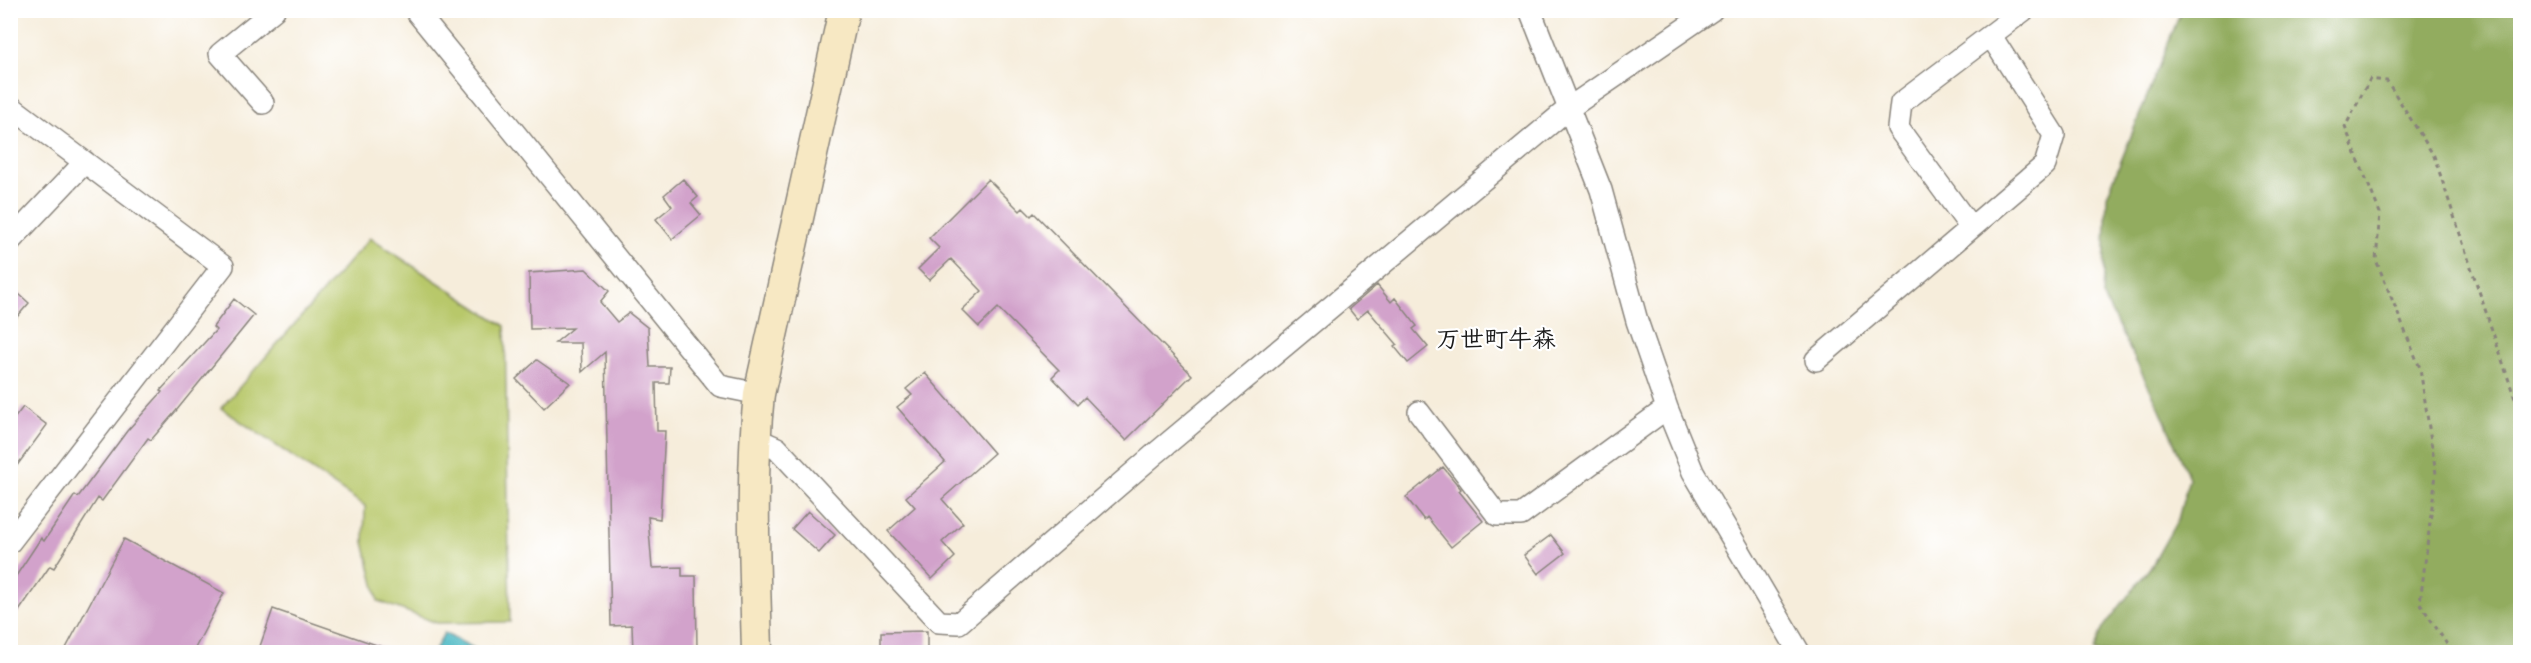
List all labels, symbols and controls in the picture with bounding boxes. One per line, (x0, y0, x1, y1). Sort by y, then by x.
district label: 万世町牛森 (1436, 325, 1556, 359)

